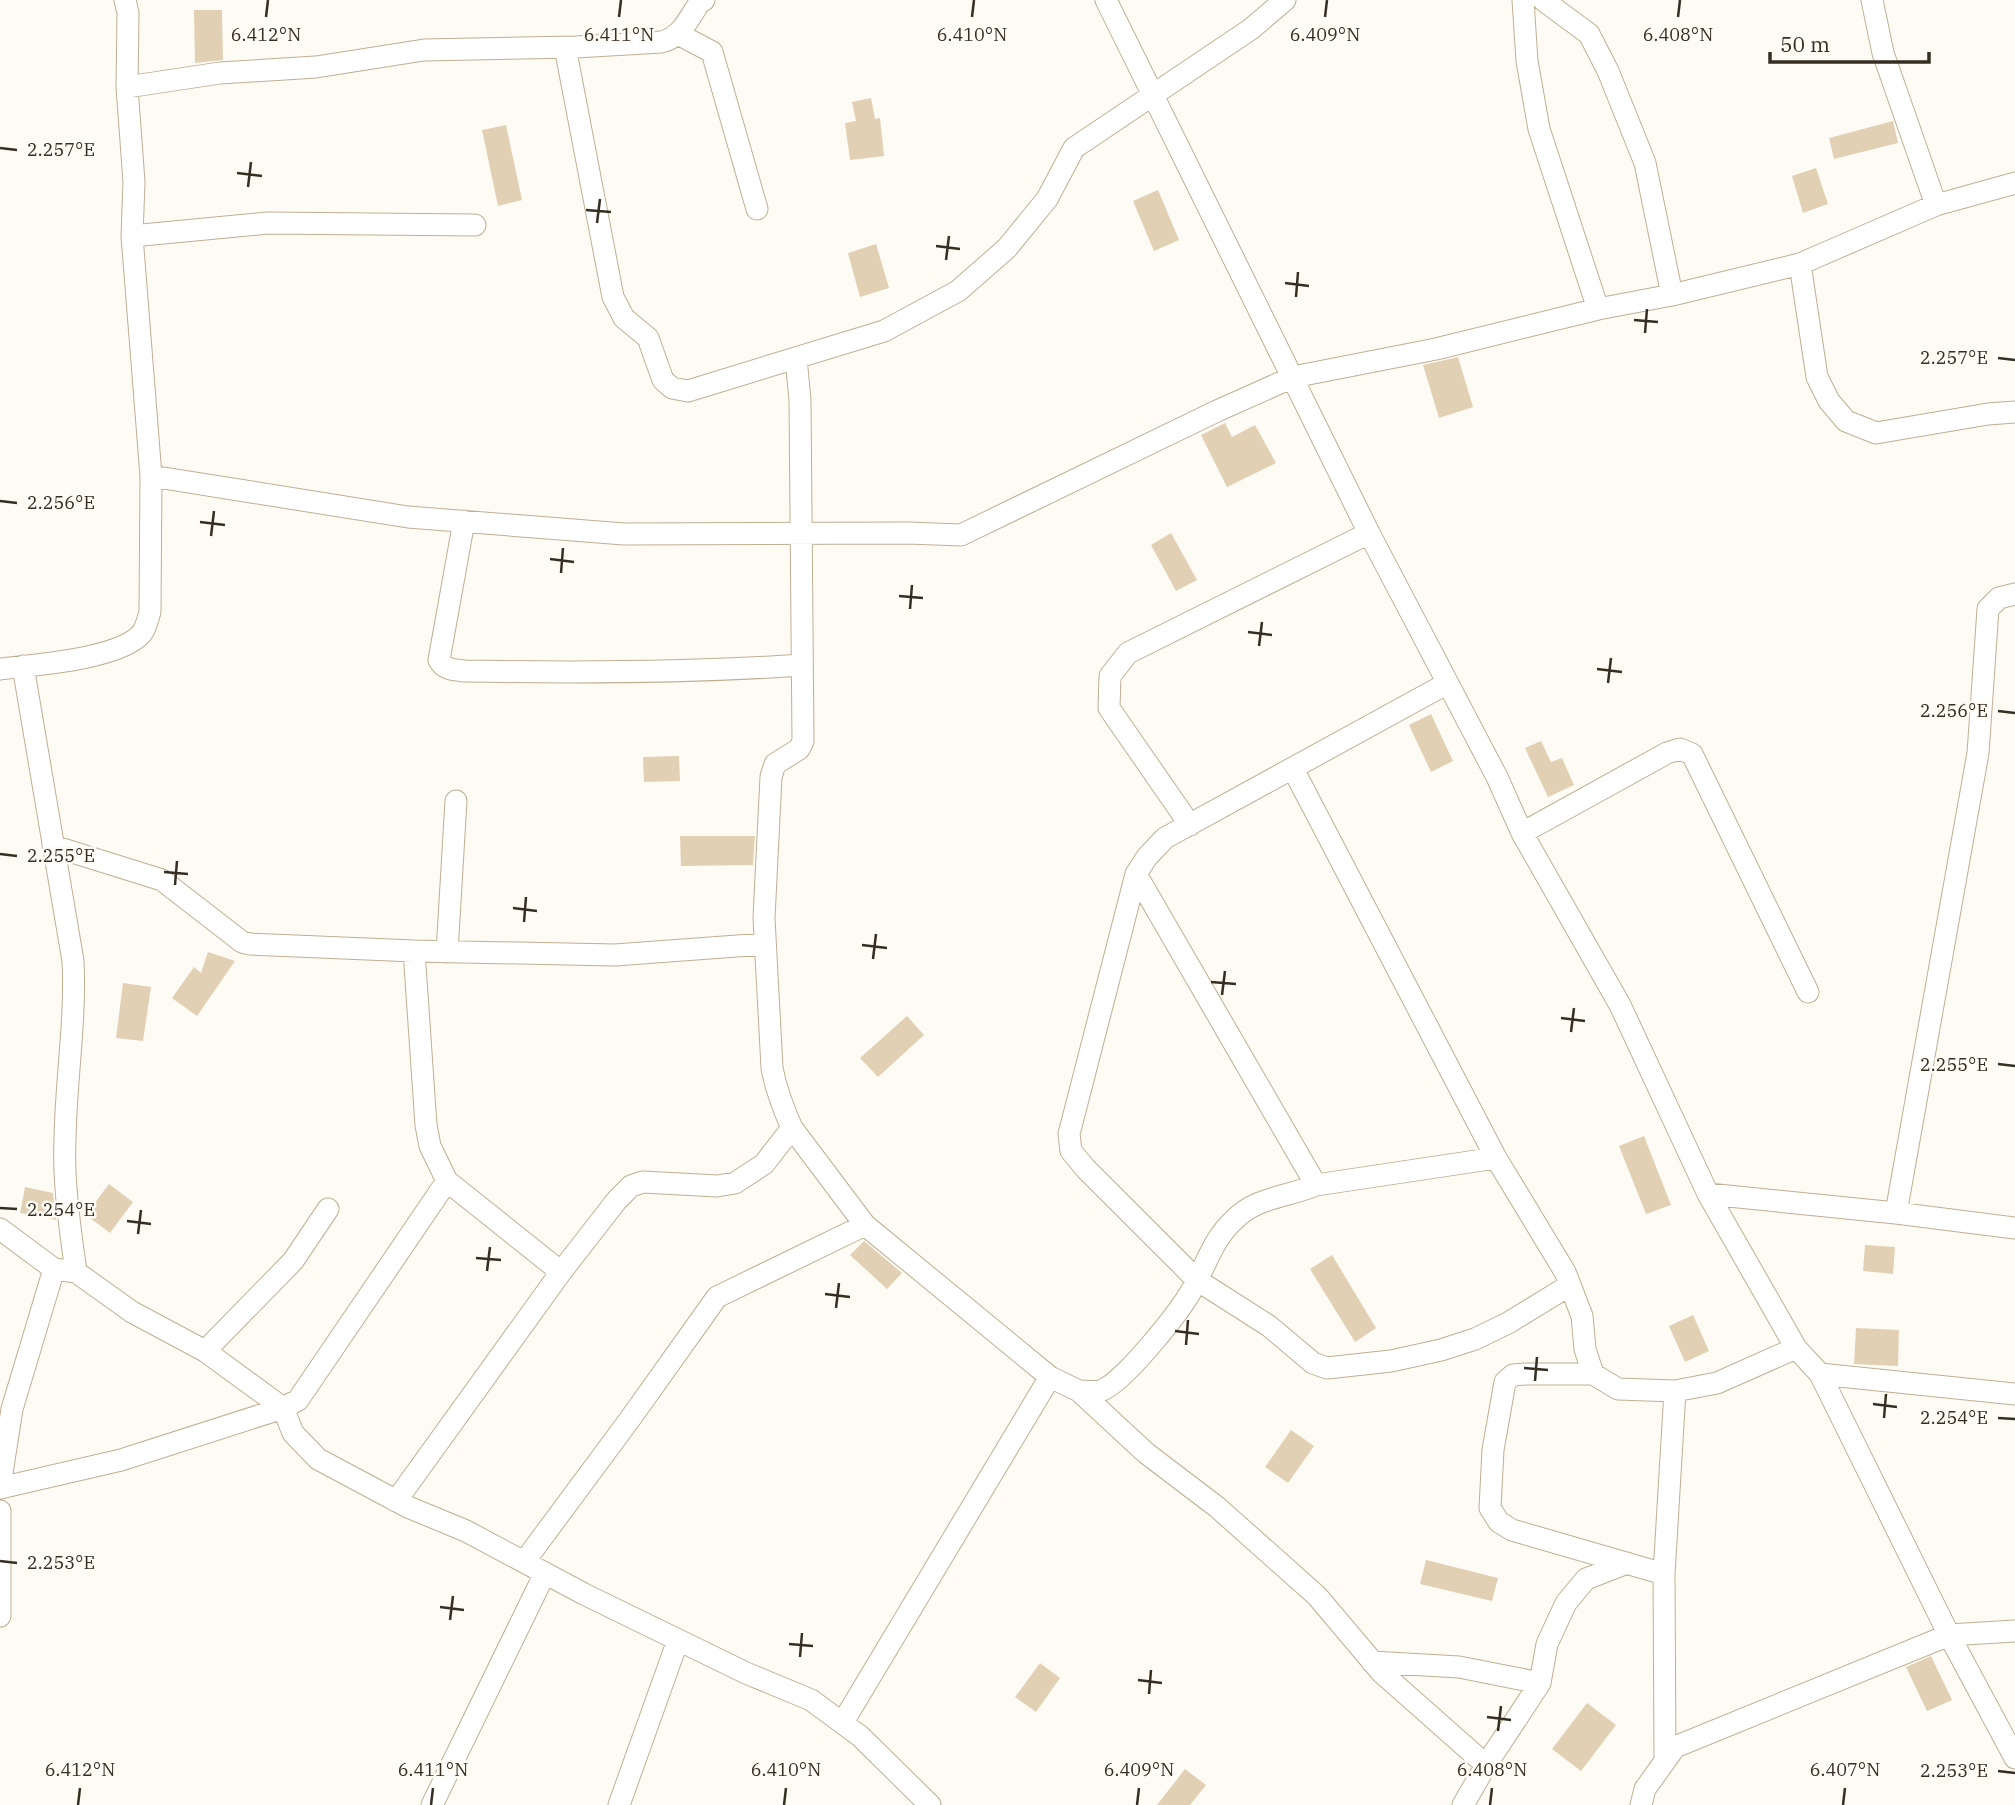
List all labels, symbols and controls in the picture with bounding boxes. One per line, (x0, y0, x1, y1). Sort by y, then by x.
scale bar (1770, 21, 1929, 65)
text: 6.412°N (231, 23, 301, 46)
text: 6.411°N (584, 23, 654, 46)
text: 6.410°N (937, 23, 1007, 46)
text: 6.409°N (1290, 23, 1360, 46)
text: 6.408°N (1643, 23, 1713, 46)
text: 50 m (1780, 30, 1830, 58)
text: 2.257°E (27, 138, 95, 161)
text: 2.257°E (1920, 346, 1988, 369)
text: 2.256°E (27, 491, 95, 514)
text: 2.256°E (1920, 699, 1988, 722)
text: 2.255°E (27, 844, 95, 867)
text: 2.255°E (1920, 1053, 1988, 1076)
text: 2.254°E (27, 1198, 95, 1221)
text: 2.254°E (1920, 1406, 1988, 1429)
text: 2.253°E (27, 1551, 95, 1574)
text: 6.412°N (45, 1758, 115, 1781)
text: 6.411°N (398, 1758, 468, 1781)
text: 6.410°N (751, 1758, 821, 1781)
text: 6.409°N (1104, 1758, 1174, 1781)
text: 6.408°N (1457, 1758, 1527, 1781)
text: 6.407°N (1810, 1758, 1880, 1781)
text: 2.253°E (1920, 1759, 1988, 1782)

